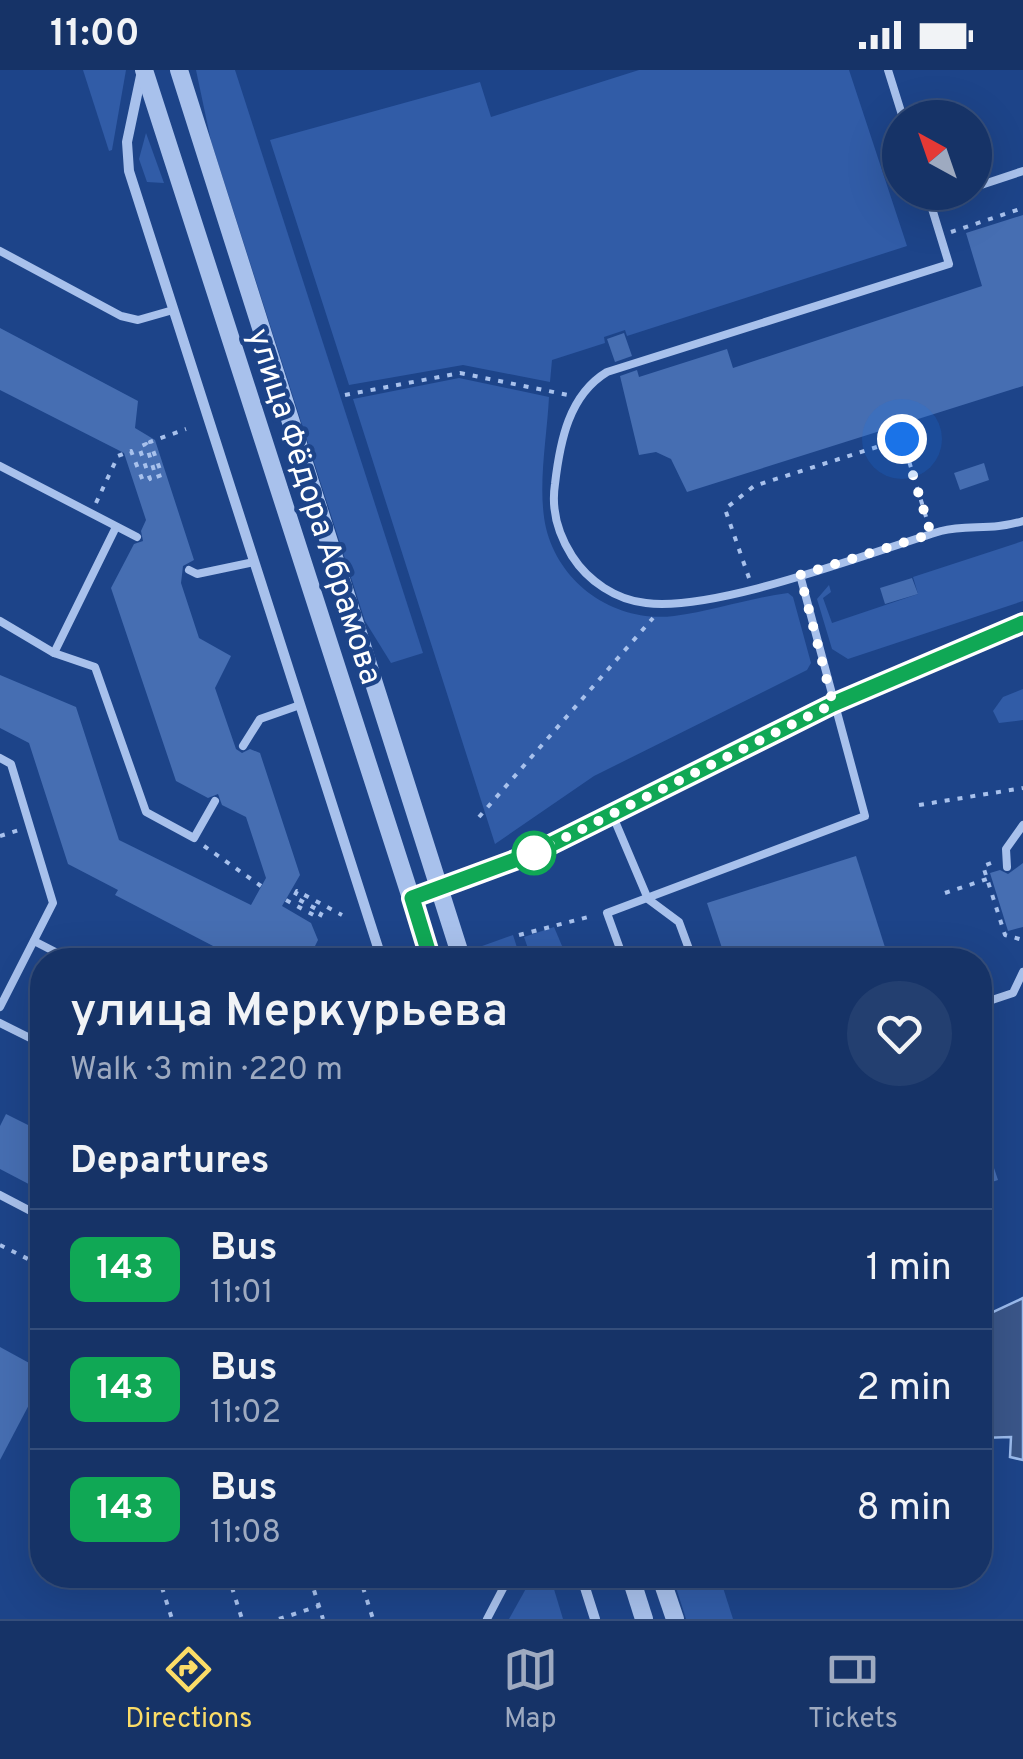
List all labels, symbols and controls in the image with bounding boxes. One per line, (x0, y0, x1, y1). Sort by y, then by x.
text: 11:00 (50, 11, 140, 60)
north arrow (882, 100, 992, 210)
map controls (882, 100, 992, 210)
street label: улица Фёдора Абрамова (237, 324, 390, 690)
your location (877, 414, 927, 464)
unlabelled marker (513, 832, 555, 874)
button: heart (847, 981, 952, 1086)
text: улица Меркурьева (70, 983, 508, 1043)
text: Walk · 3 min · 220 m (70, 1051, 343, 1091)
text: Departures (70, 1138, 270, 1187)
text: Bus (210, 1225, 277, 1274)
text: 1 min (866, 1245, 952, 1294)
text: 143 (96, 1247, 154, 1291)
text: 11:01 (210, 1274, 274, 1314)
text: Bus (210, 1345, 277, 1394)
text: 2 min (857, 1365, 952, 1414)
text: 143 (96, 1367, 154, 1411)
text: 11:02 (210, 1394, 281, 1434)
text: Bus (210, 1465, 277, 1514)
text: 8 min (857, 1485, 952, 1534)
text: 143 (96, 1487, 154, 1531)
text: 11:08 (210, 1514, 281, 1554)
tab: Directions (125, 1642, 252, 1738)
tab: Map (503, 1642, 558, 1738)
tab: Tickets (808, 1642, 898, 1738)

